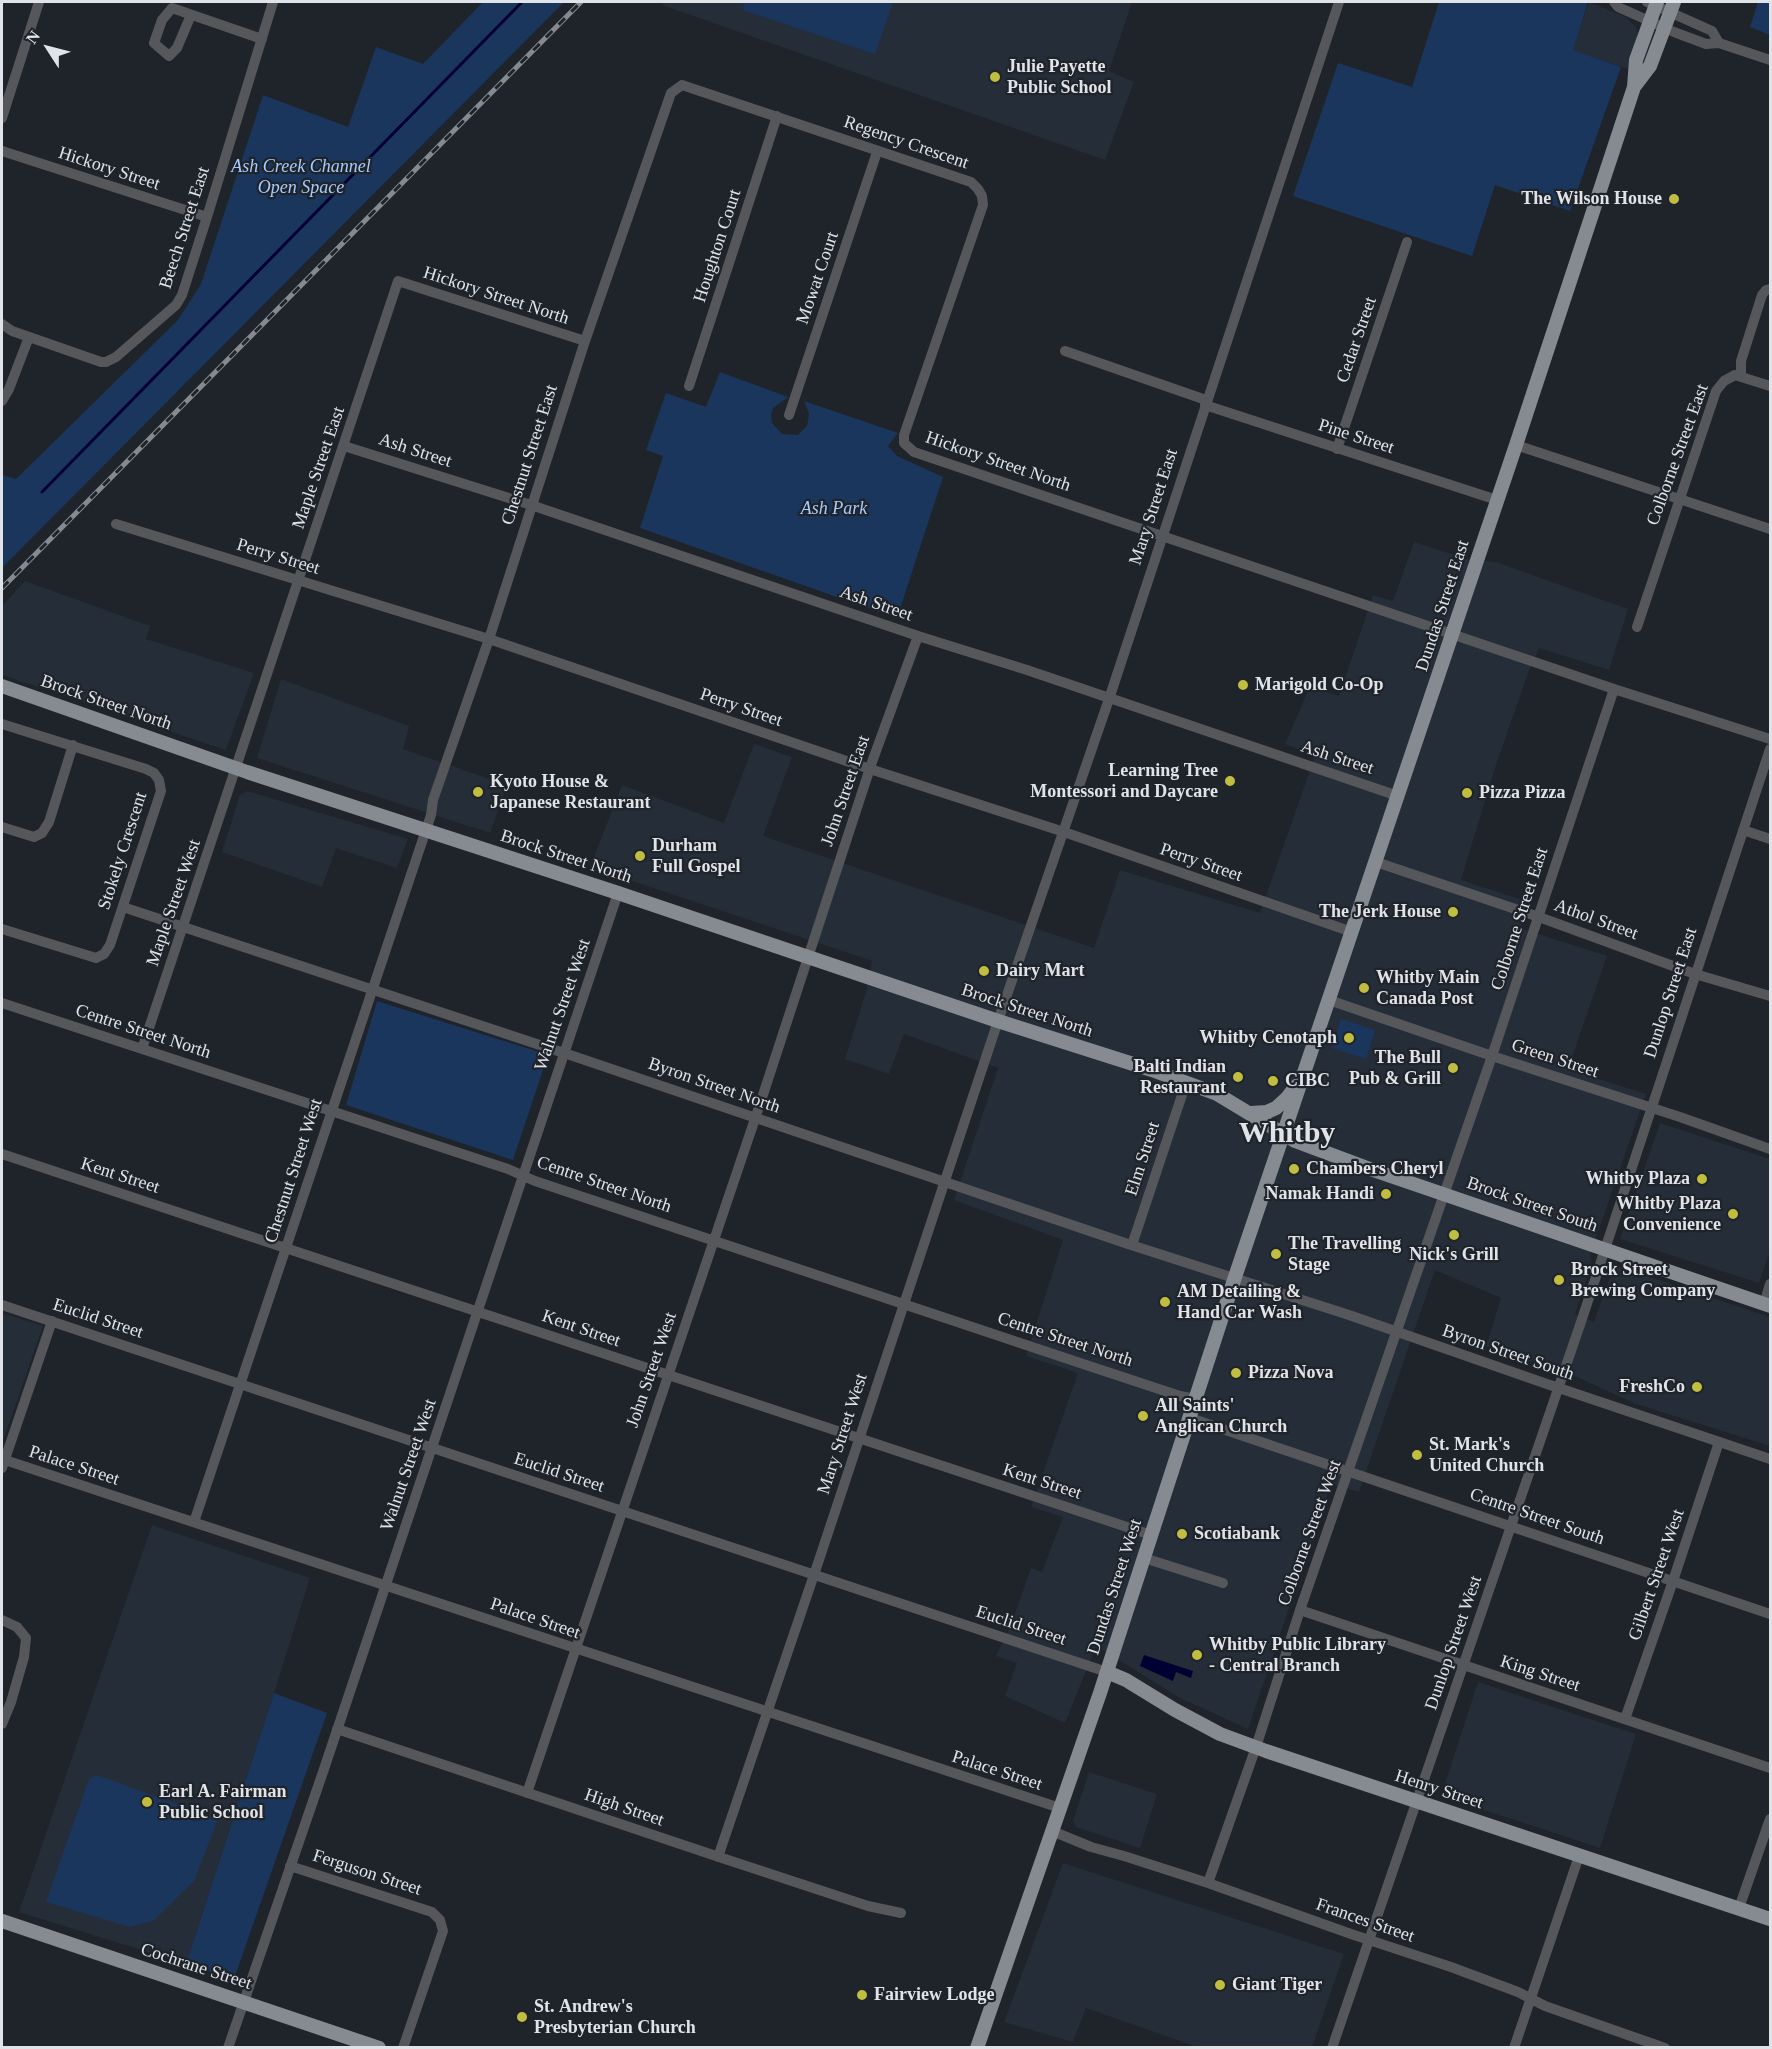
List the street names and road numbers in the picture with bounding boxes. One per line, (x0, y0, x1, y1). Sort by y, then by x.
street label: Regency Crescent (841, 112, 971, 174)
street label: Hickory Street (56, 142, 162, 196)
street label: Beech Street East (155, 164, 215, 292)
street label: Houghton Court (690, 187, 746, 305)
street label: Mowat Court (792, 229, 844, 327)
street label: Hickory Street North (420, 262, 572, 330)
street label: Cedar Street (1332, 294, 1382, 386)
street label: Colborne Street East (1642, 381, 1714, 529)
street label: Chestnut Street East (497, 382, 563, 528)
street label: Maple Street East (288, 404, 350, 532)
street label: Pine Street (1315, 415, 1397, 459)
street label: Hickory Street North (923, 427, 1073, 497)
street label: Ash Street (376, 429, 454, 473)
street label: Mary Street East (1125, 446, 1183, 568)
street label: Perry Street (234, 534, 322, 580)
street label: Dundas Street East (1412, 538, 1474, 674)
street label: Ash Street (837, 581, 915, 627)
street label: Brock Street North (38, 670, 174, 736)
street label: Perry Street (697, 684, 785, 732)
street label: John Street East (817, 733, 875, 849)
street label: Ash Street (1298, 736, 1376, 780)
street label: Stokely Crescent (94, 789, 152, 913)
street label: Brock Street North (498, 826, 634, 888)
street label: Maple Street West (142, 837, 206, 969)
street label: Perry Street (1157, 839, 1245, 887)
street label: Colborne Street East (1487, 845, 1553, 993)
street label: Athol Street (1551, 895, 1641, 945)
street label: Dunlop Street East (1640, 925, 1702, 1061)
street label: Walnut Street West (530, 936, 596, 1074)
street label: Brock Street North (959, 980, 1095, 1042)
street label: Centre Street North (73, 1000, 213, 1064)
street label: Green Street (1509, 1035, 1601, 1083)
street label: Byron Street North (645, 1053, 783, 1119)
street label: Chestnut Street West (260, 1096, 328, 1246)
street label: Elm Street (1121, 1119, 1165, 1199)
street label: Centre Street North (534, 1152, 674, 1218)
street label: Kent Street (78, 1153, 162, 1199)
street label: Brock Street South (1464, 1172, 1600, 1238)
street label: Euclid Street (50, 1294, 146, 1344)
street label: Kent Street (539, 1306, 623, 1352)
street label: Centre Street North (995, 1308, 1135, 1372)
street label: John Street West (622, 1310, 682, 1430)
street label: Byron Street South (1439, 1320, 1577, 1386)
street label: Mary Street West (813, 1371, 873, 1497)
street label: Walnut Street West (376, 1396, 442, 1534)
street label: Palace Street (26, 1441, 122, 1491)
street label: Euclid Street (511, 1448, 607, 1498)
street label: Colborne Street West (1274, 1457, 1346, 1609)
street label: Kent Street (1000, 1459, 1084, 1505)
street label: Centre Street South (1467, 1484, 1607, 1550)
street label: Gilbert Street West (1624, 1506, 1690, 1644)
street label: Dundas Street West (1083, 1516, 1147, 1658)
street label: Dunlop Street West (1421, 1573, 1487, 1713)
street label: Palace Street (487, 1594, 583, 1644)
street label: Euclid Street (973, 1601, 1069, 1651)
street label: King Street (1497, 1651, 1583, 1697)
street label: Palace Street (949, 1746, 1045, 1796)
street label: Henry Street (1392, 1766, 1486, 1814)
street label: High Street (581, 1784, 667, 1832)
street label: Ferguson Street (310, 1845, 424, 1901)
street label: Frances Street (1313, 1894, 1417, 1948)
street label: Cochrane Street (138, 1939, 254, 1995)

